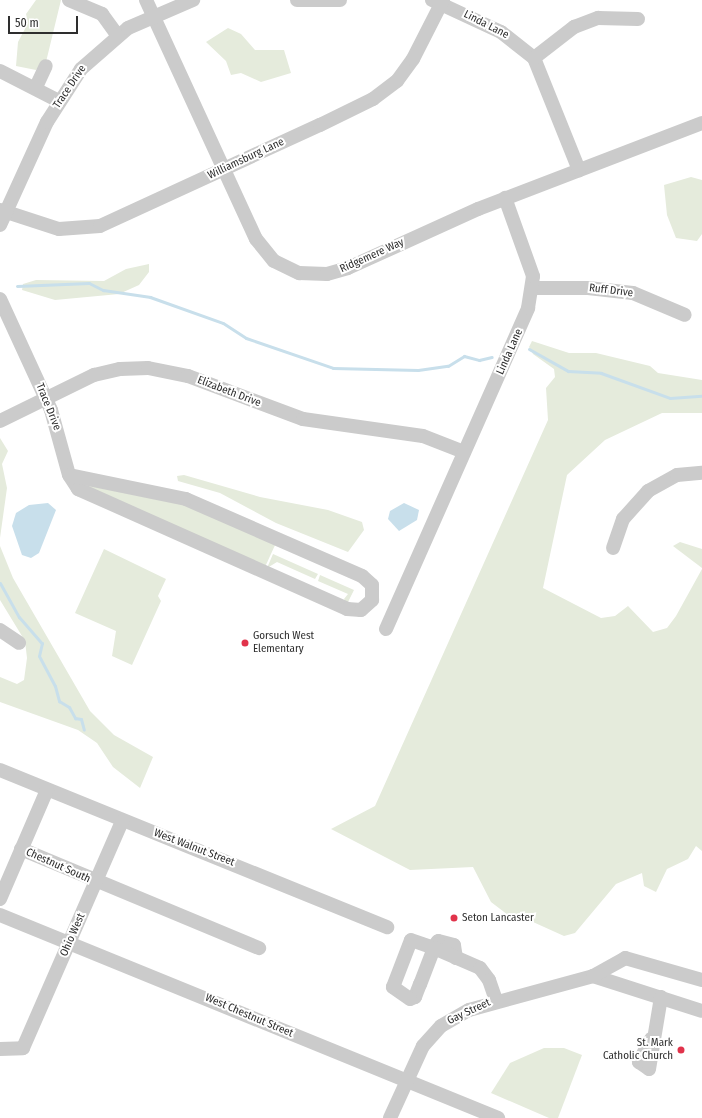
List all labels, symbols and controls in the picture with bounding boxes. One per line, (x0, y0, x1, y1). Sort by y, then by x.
scale bar (10, 8, 80, 34)
street label: Linda Lane (461, 8, 511, 42)
text: 50 m (15, 16, 39, 30)
street label: Trace Drive (51, 63, 89, 111)
street label: Williamsburg Lane (206, 136, 286, 182)
street label: Ridgemere Way (338, 236, 406, 276)
street label: Ruff Drive (588, 282, 634, 300)
street label: Linda Lane (494, 327, 526, 377)
street label: Elizabeth Drive (195, 374, 263, 410)
street label: Trace Drive (33, 382, 63, 432)
place label: Gorsuch West Elementary (253, 630, 314, 656)
marker: Gorsuch West Elementary (240, 638, 250, 648)
street label: West Walnut Street (152, 827, 236, 869)
street label: Chestnut South (24, 846, 92, 886)
street label: Ohio West (58, 911, 88, 959)
place label: Seton Lancaster (462, 911, 534, 925)
marker: Seton Lancaster (449, 913, 459, 923)
street label: West Chestnut Street (203, 992, 295, 1040)
street label: Gay Street (445, 996, 493, 1028)
place label: St. Mark Catholic Church (603, 1037, 673, 1063)
marker: St. Mark Catholic Church (676, 1045, 686, 1055)

